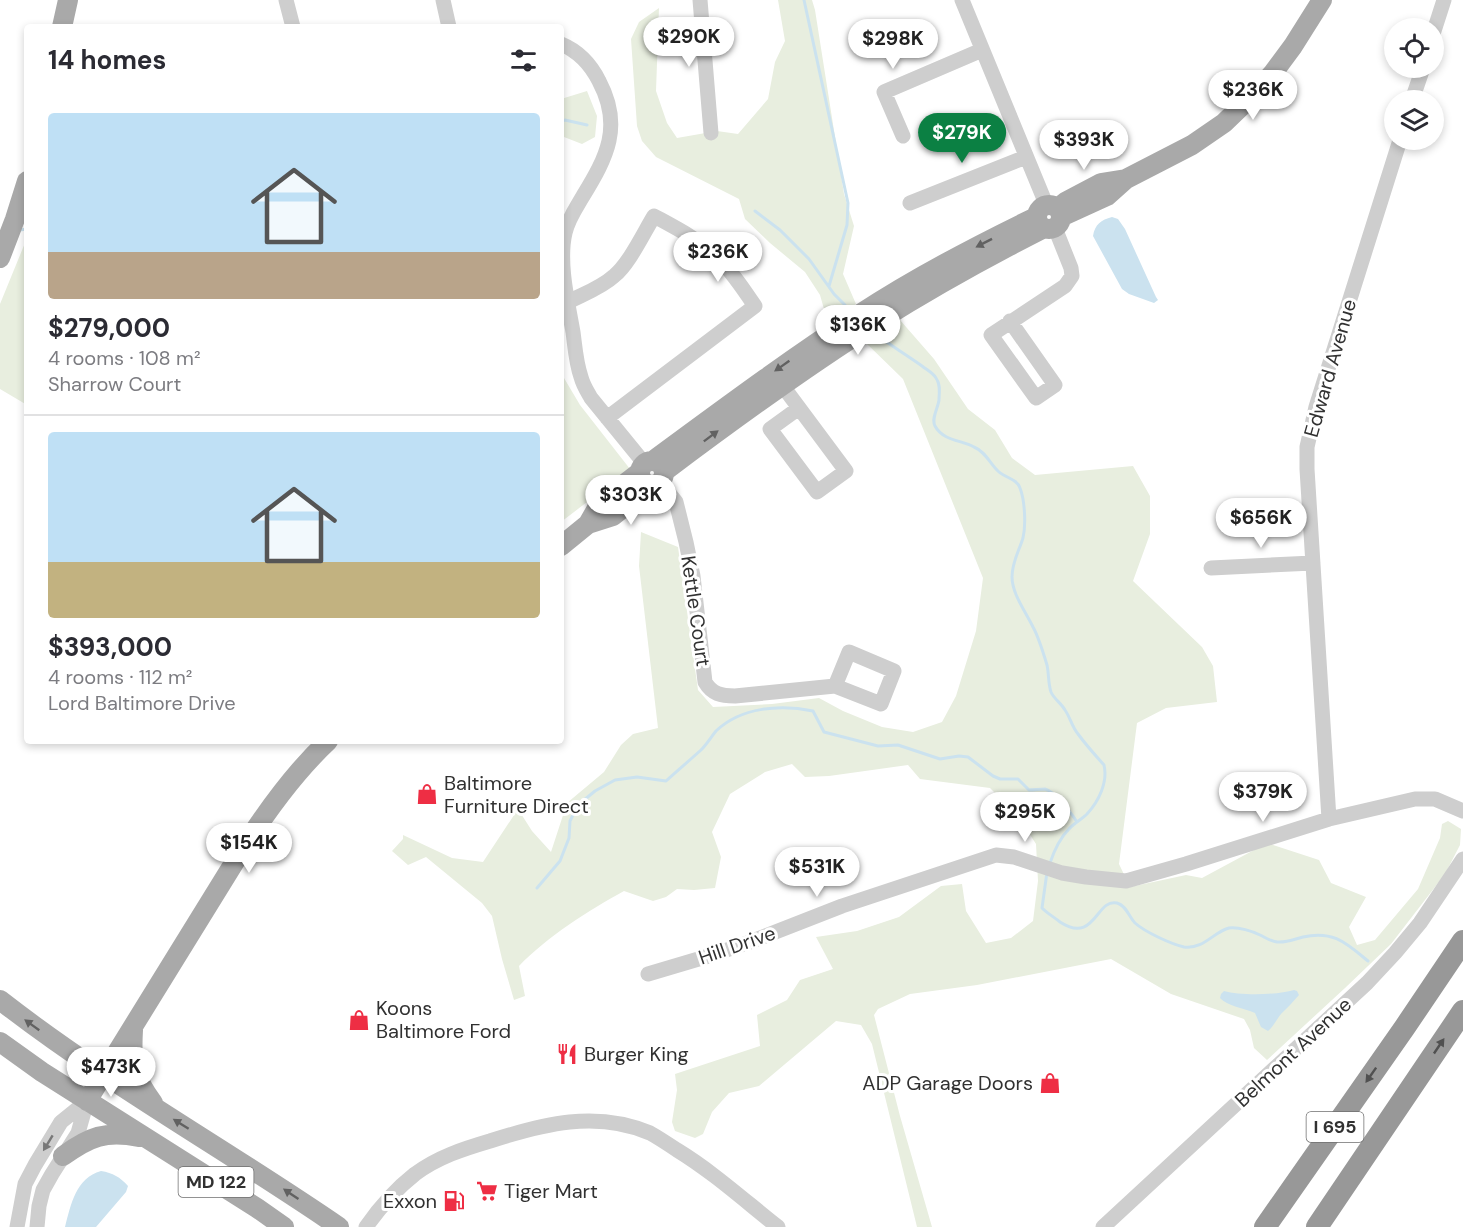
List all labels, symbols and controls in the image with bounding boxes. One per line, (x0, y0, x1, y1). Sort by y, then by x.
pin: $290K (647, 17, 731, 68)
map controls (1384, 18, 1444, 150)
button: locate (1384, 18, 1444, 78)
pin: $298K (851, 19, 935, 70)
text: $290K (657, 23, 721, 49)
text: $298K (862, 25, 924, 51)
text: 14 homes (48, 43, 166, 77)
icon: filters (507, 44, 540, 77)
pin: $236K (1211, 70, 1295, 121)
text: $236K (1222, 76, 1284, 102)
button: layers (1384, 90, 1444, 150)
pin: $279K (920, 113, 1004, 164)
text: $279K (932, 119, 992, 145)
pin: $393K (1042, 120, 1126, 171)
text: $393K (1053, 126, 1115, 152)
icon: home (240, 152, 348, 260)
pin: $236K (676, 232, 760, 283)
text: $236K (687, 238, 749, 264)
one-way arrow (975, 238, 992, 248)
street label: Edward Avenue (1298, 296, 1362, 440)
pin: $136K (816, 305, 900, 356)
text: $279,000 (48, 311, 170, 345)
text: $136K (829, 311, 887, 337)
text: 4 rooms · 108 m² (48, 345, 200, 371)
one-way arrow (774, 360, 790, 372)
text: Sharrow Court (48, 371, 181, 397)
one-way arrow (703, 430, 719, 442)
icon: home (240, 471, 348, 579)
pin: $303K (589, 475, 673, 526)
text: $303K (599, 481, 663, 507)
pin: $656K (1219, 498, 1303, 549)
text: $656K (1230, 504, 1292, 530)
street label: Kettle Court (675, 554, 717, 668)
text: $393,000 (48, 630, 172, 664)
text: 4 rooms · 112 m² (48, 664, 192, 690)
text: Lord Baltimore Drive (48, 690, 236, 716)
place label: Baltimore Furniture Direct (444, 770, 589, 819)
pin: $379K (1221, 772, 1305, 823)
text: $379K (1233, 778, 1293, 804)
shop icon: Baltimore Furniture Direct (415, 782, 439, 806)
pin: $295K (983, 792, 1067, 843)
text: $295K (994, 798, 1056, 824)
pin: $154K (207, 823, 291, 874)
text: $154K (220, 829, 278, 855)
pin: $531K (775, 847, 859, 898)
text: $531K (789, 853, 845, 879)
street label: Hill Drive (695, 920, 779, 970)
street label: Belmont Avenue (1229, 991, 1357, 1113)
place label: Koons Baltimore Ford (376, 995, 511, 1044)
shop icon: Koons Baltimore Ford (347, 1008, 371, 1032)
one-way arrow (24, 1019, 39, 1031)
one-way arrow (1433, 1038, 1444, 1054)
place label: Burger King (584, 1041, 689, 1067)
restaurant icon: Burger King (555, 1042, 579, 1066)
pin: $473K (69, 1047, 153, 1098)
text: $473K (81, 1053, 141, 1079)
one-way arrow (1365, 1066, 1377, 1082)
place label: ADP Garage Doors (862, 1070, 1033, 1096)
shop icon: ADP Garage Doors (1038, 1071, 1062, 1095)
road number: I 695 (1306, 1112, 1364, 1142)
one-way arrow (173, 1118, 189, 1129)
one-way arrow (42, 1135, 53, 1151)
road number: MD 122 (178, 1167, 254, 1197)
place label: Tiger Mart (504, 1178, 598, 1204)
supermarket icon: Tiger Mart (475, 1179, 499, 1203)
one-way arrow (283, 1188, 299, 1200)
place label: Exxon (383, 1188, 437, 1214)
fuel station icon: Exxon (442, 1189, 466, 1213)

